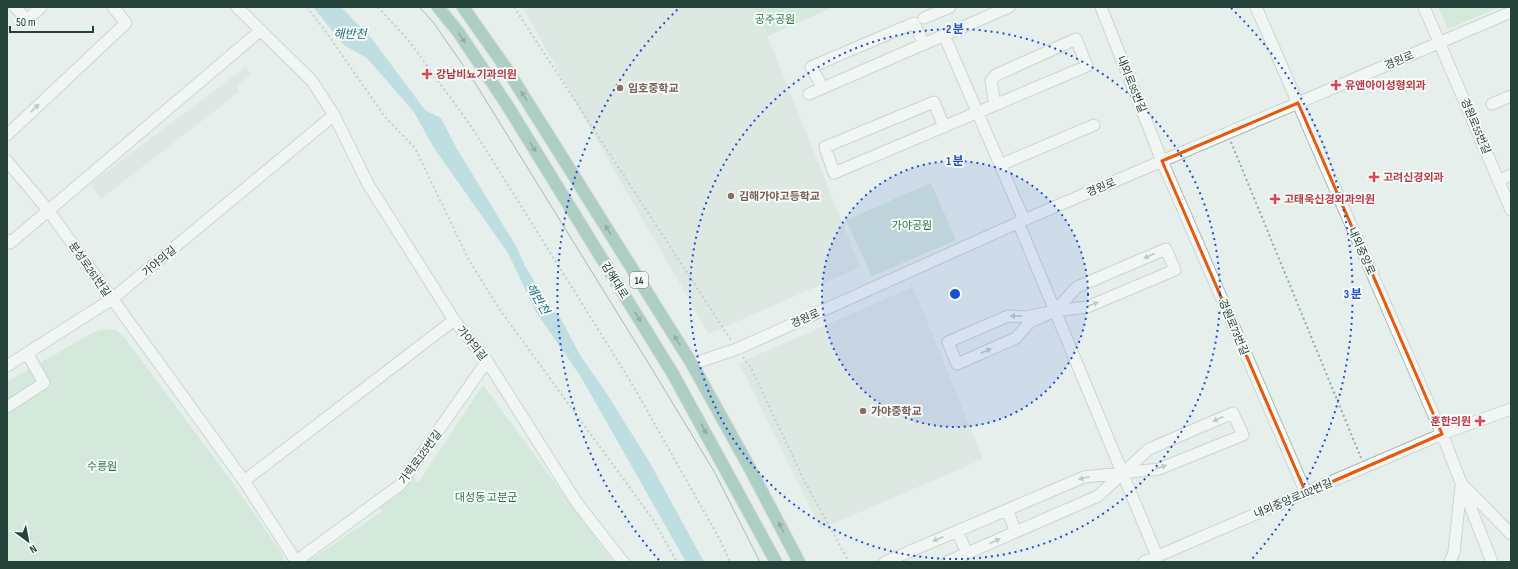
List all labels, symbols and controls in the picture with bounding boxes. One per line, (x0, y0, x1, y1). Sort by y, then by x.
scale bar (10, 8, 93, 34)
park label: 공주공원 (755, 13, 795, 26)
text: 50 m (16, 15, 36, 30)
text: 2 분 (946, 22, 964, 37)
water label: 해반천 (333, 27, 369, 42)
one-way arrow (458, 32, 466, 43)
street label: 경원로 (1383, 49, 1416, 72)
street label: 내외로95번길 (1114, 54, 1149, 114)
marker: 강남비뇨기과의원 (421, 68, 433, 80)
place label: 강남비뇨기과의원 (436, 68, 517, 81)
marker: 유앤아이성형외과 (1330, 79, 1342, 91)
place label: 유앤아이성형외과 (1345, 79, 1426, 92)
place label: 임호중학교 (628, 82, 679, 95)
marker: 임호중학교 (615, 83, 625, 93)
one-way arrow (520, 91, 528, 101)
street label: 경원로55번길 (1458, 96, 1493, 156)
one-way arrow (30, 104, 40, 113)
one-way arrow (529, 142, 537, 152)
text: 1 분 (946, 154, 964, 169)
marker: 고려신경외과 (1368, 171, 1380, 183)
place label: 고려신경외과 (1383, 171, 1444, 184)
street label: 경원로 (1085, 176, 1118, 199)
place label: 김해가야고등학교 (739, 190, 820, 203)
marker: 김해가야고등학교 (726, 191, 736, 201)
marker: 고태욱신경외과의원 (1269, 193, 1281, 205)
place label: 고태욱신경외과의원 (1284, 193, 1375, 206)
park label: 가야공원 (892, 219, 932, 232)
one-way arrow (604, 224, 611, 236)
street label: 내외중앙로 (1345, 225, 1378, 277)
street label: 분성로261번길 (66, 239, 113, 299)
street label: 가야의길 (140, 243, 179, 279)
one-way arrow (1144, 253, 1155, 259)
street label: 김해대로 (598, 260, 631, 301)
road number: 14 (630, 272, 648, 288)
water label: 해반천 (523, 281, 554, 319)
centre of rings (948, 287, 962, 301)
text: 3 분 (1344, 287, 1362, 302)
street label: 경원로73번길 (1216, 297, 1251, 357)
one-way arrow (1087, 301, 1099, 307)
street label: 경원로 (789, 306, 822, 331)
one-way arrow (634, 312, 642, 322)
one-way arrow (1010, 313, 1022, 320)
street label: 가야의길 (454, 323, 489, 363)
one-way arrow (673, 335, 681, 345)
one-way arrow (981, 348, 992, 354)
place label: 가야중학교 (871, 405, 922, 418)
marker: 가야중학교 (858, 406, 868, 416)
place label: 훈한의원 (1431, 415, 1471, 428)
marker: 훈한의원 (1474, 415, 1486, 427)
one-way arrow (1211, 417, 1223, 423)
one-way arrow (700, 423, 707, 435)
street label: 가락로125번길 (396, 428, 444, 487)
park label: 수릉원 (87, 460, 117, 473)
one-way arrow (1155, 464, 1167, 470)
one-way arrow (1078, 475, 1090, 481)
street label: 내외중앙로102번길 (1252, 476, 1334, 521)
park label: 대성동 고분군 (455, 491, 517, 504)
north arrow (8, 521, 48, 561)
one-way arrow (777, 522, 784, 533)
one-way arrow (933, 536, 944, 542)
one-way arrow (990, 538, 1001, 544)
text: N (27, 542, 39, 556)

